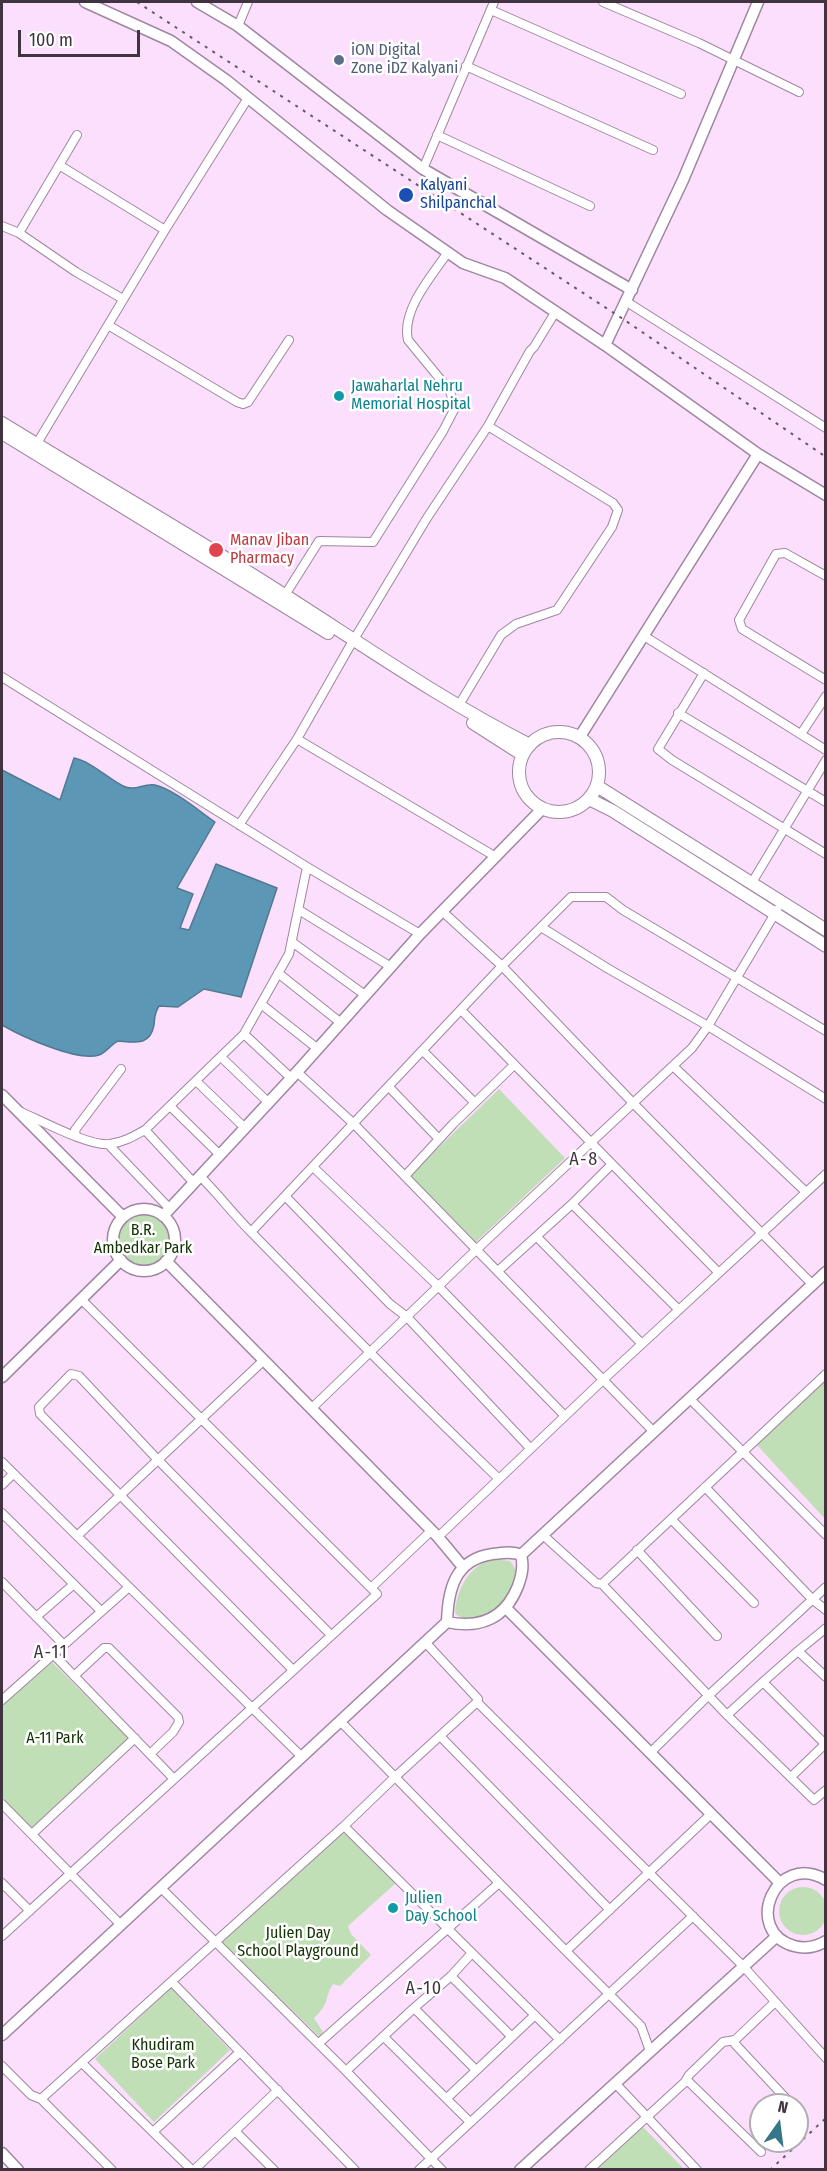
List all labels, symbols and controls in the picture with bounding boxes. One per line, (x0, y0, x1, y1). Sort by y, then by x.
scale bar (21, 18, 142, 56)
text: 100 m (29, 29, 73, 51)
place label: iON Digital Zone iDZ Kalyani (351, 41, 458, 79)
marker: iON Digital Zone iDZ Kalyani (332, 53, 346, 67)
place label: Kalyani Shilpanchal (420, 176, 496, 214)
marker: Kalyani Shilpanchal (397, 186, 415, 204)
place label: Jawaharlal Nehru Memorial Hospital (351, 377, 471, 415)
marker: Jawaharlal Nehru Memorial Hospital (332, 389, 346, 403)
place label: Manav Jiban Pharmacy (230, 531, 309, 569)
marker: Manav Jiban Pharmacy (207, 541, 225, 559)
district label: A-8 (569, 1149, 599, 1171)
park label: B.R. Ambedkar Park (94, 1221, 192, 1259)
district label: A-11 (34, 1642, 68, 1664)
park label: A-11 Park (26, 1729, 84, 1749)
place label: Julien Day School (405, 1889, 477, 1927)
marker: Julien Day School (386, 1901, 400, 1915)
park label: Julien Day School Playground (237, 1924, 359, 1962)
district label: A-10 (405, 1978, 443, 2000)
park label: Khudiram Bose Park (131, 2036, 195, 2074)
north arrow (749, 2093, 809, 2153)
text: N (776, 2097, 790, 2117)

